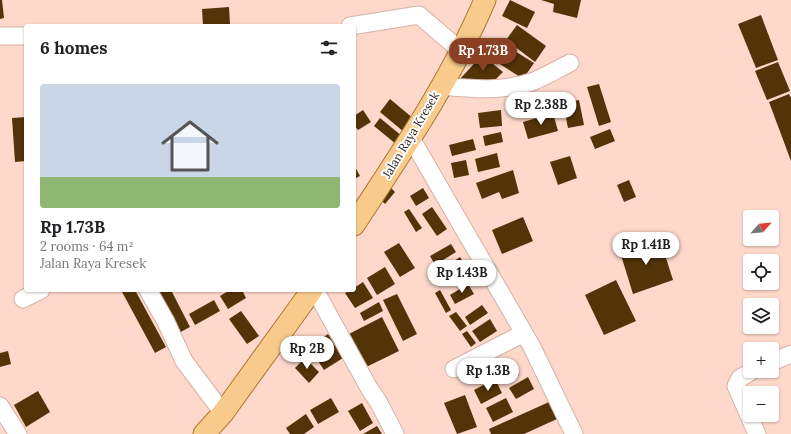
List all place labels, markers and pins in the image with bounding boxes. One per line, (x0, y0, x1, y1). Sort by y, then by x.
pin: Rp 1.73B (442, 38, 524, 72)
pin: Rp 2.38B (500, 92, 582, 126)
pin: Rp 1.41B (605, 232, 687, 266)
pin: Rp 1.43B (421, 260, 503, 294)
pin: Rp 2B (279, 336, 335, 370)
pin: Rp 1.3B (451, 358, 525, 392)

